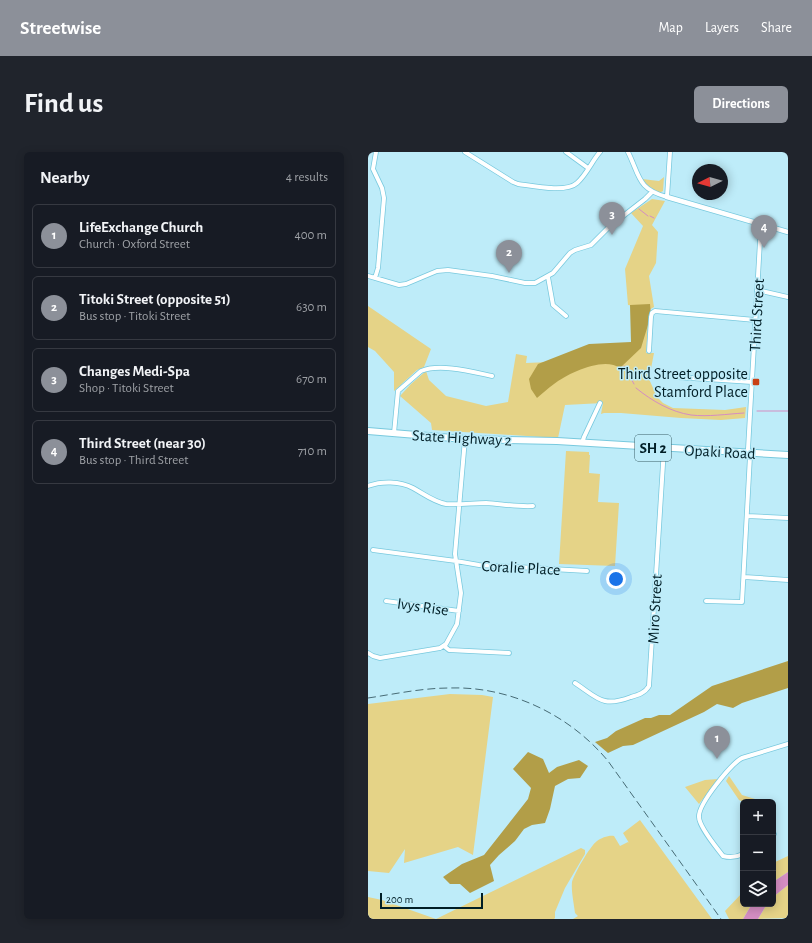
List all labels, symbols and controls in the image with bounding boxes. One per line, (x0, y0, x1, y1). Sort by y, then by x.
text: Streetwise (20, 19, 101, 38)
text: Map (658, 21, 683, 35)
text: Layers (705, 21, 739, 35)
text: Share (761, 21, 792, 35)
button: Directions (694, 86, 788, 123)
text: Find us (24, 90, 103, 118)
north arrow (692, 164, 728, 200)
text: Nearby (40, 169, 90, 186)
text: 4 results (286, 171, 328, 184)
pin: 3 (599, 202, 625, 235)
pin: 4 (751, 215, 777, 248)
text: LifeExchange Church (79, 220, 203, 235)
text: 1 (52, 229, 56, 242)
text: 400 m (294, 229, 327, 242)
text: Church · Oxford Street (79, 238, 190, 251)
pin: 2 (496, 240, 522, 273)
street label: Third Street (747, 278, 767, 352)
text: Titoki Street (opposite 51) (79, 292, 231, 307)
text: 2 (51, 301, 57, 314)
text: 630 m (296, 301, 327, 314)
text: Bus stop · Titoki Street (79, 310, 190, 323)
text: Changes Medi-Spa (79, 364, 190, 379)
place label: Third Street opposite Stamford Place (618, 366, 748, 400)
text: 3 (51, 373, 57, 386)
text: 670 m (296, 373, 327, 386)
marker: Third Street opposite Stamford Place (751, 377, 761, 387)
text: Shop · Titoki Street (79, 382, 174, 395)
street label: State Highway 2 (412, 427, 512, 450)
road number: SH 2 (635, 435, 671, 461)
text: Third Street (near 30) (79, 436, 206, 451)
street label: Opaki Road (684, 442, 756, 462)
text: 4 (51, 445, 57, 458)
text: 710 m (298, 445, 327, 458)
text: Bus stop · Third Street (79, 454, 188, 467)
street label: Coralie Place (481, 558, 561, 578)
your location (606, 569, 626, 589)
street label: Miro Street (645, 574, 665, 644)
street label: Ivys Rise (396, 595, 450, 620)
pin: 1 (704, 726, 730, 759)
map controls (740, 799, 776, 907)
button: + (740, 799, 776, 835)
button: − (740, 835, 776, 871)
button: layers (740, 871, 776, 907)
scale bar (380, 891, 483, 910)
text: 200 m (386, 894, 413, 905)

